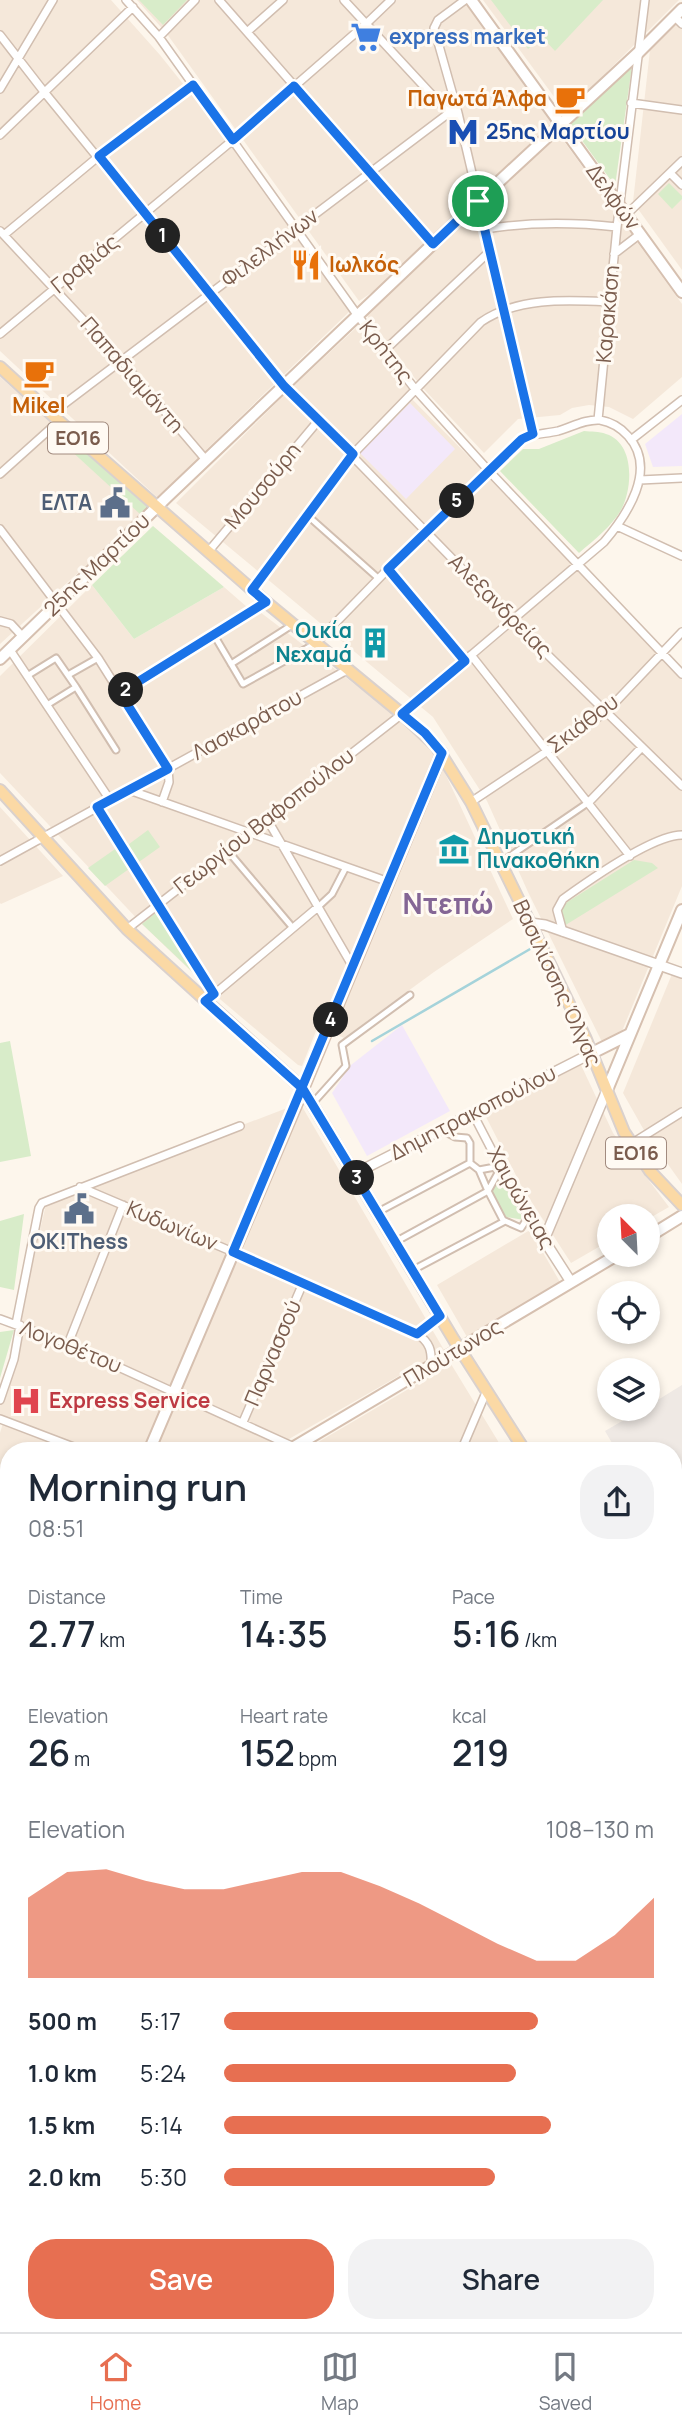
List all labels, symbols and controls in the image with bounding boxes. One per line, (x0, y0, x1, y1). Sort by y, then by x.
supermarket icon: express market (349, 20, 383, 54)
place label: express market (389, 22, 546, 50)
cafe icon: Παγωτά Άλφα (553, 82, 587, 116)
place label: Παγωτά Άλφα (408, 84, 547, 112)
metro station icon: 25ης Μαρτίου (446, 115, 480, 149)
place label: 25ης Μαρτίου (486, 117, 630, 145)
street label: Δελφών (580, 158, 648, 235)
pin (448, 171, 508, 231)
icon: arrive (459, 182, 497, 220)
street label: Φιλελλήνων (215, 201, 324, 293)
pin: 1 (146, 218, 180, 254)
text: 1 (158, 222, 167, 248)
street label: Γραβιάς (45, 227, 124, 299)
restaurant icon: Ιωλκός (289, 248, 323, 282)
place label: Ιωλκός (329, 250, 399, 278)
street label: Καρακάση (589, 264, 625, 364)
street label: Παπαδιαμάντη (75, 310, 191, 438)
street label: Κρήτης (353, 314, 420, 389)
cafe icon: Mikel (22, 356, 56, 390)
place label: Mikel (12, 391, 66, 419)
road number: ΕΟ16 (48, 422, 108, 453)
street label: Μουσούρη (218, 436, 307, 534)
pin: 5 (440, 484, 475, 518)
public building icon: ΕΛΤΑ (98, 486, 132, 520)
text: 5 (451, 487, 462, 513)
place label: ΕΛΤΑ (41, 488, 92, 516)
street label: 25ης Μαρτίου (37, 506, 155, 622)
street label: Αλεξανδρείας (443, 547, 559, 663)
place label: Οικία Νεχαμά (275, 616, 352, 668)
building icon: Οικία Νεχαμά (358, 626, 392, 660)
pin: 2 (108, 672, 144, 708)
text: 2 (120, 676, 131, 702)
street label: Λασκαράτου (187, 682, 306, 766)
street label: Σκιάθου (541, 687, 624, 759)
street label: Γεωργίου Βαφοπούλου (168, 741, 359, 899)
place label: Δημοτική Πινακοθήκη (477, 822, 600, 874)
museum icon: Δημοτική Πινακοθήκη (437, 832, 471, 866)
district label: Ντεπώ (403, 884, 493, 922)
street label: Βασιλίσσης Όλγας (507, 895, 609, 1070)
pin: 4 (314, 1002, 348, 1038)
text: 4 (325, 1006, 336, 1032)
street label: Δημητρακοπούλου (385, 1058, 560, 1166)
road number: ΕΟ16 (606, 1138, 666, 1168)
street label: Χαιρώνειας (481, 1141, 562, 1254)
pin: 3 (340, 1160, 374, 1196)
text: 3 (351, 1164, 362, 1190)
public building icon: OK!Thess (62, 1192, 96, 1226)
street label: Κυδωνίων (123, 1193, 222, 1257)
north arrow (597, 1204, 660, 1267)
map controls (597, 1204, 660, 1421)
place label: OK!Thess (30, 1227, 128, 1255)
button: locate (597, 1281, 660, 1344)
street label: Παρνασσού (237, 1295, 307, 1410)
street label: Πλούτωνος (398, 1312, 507, 1393)
street label: Λογοθέτου (17, 1313, 126, 1379)
button: layers (597, 1358, 660, 1421)
hospital icon: Express Service (9, 1384, 43, 1418)
place label: Express Service (49, 1386, 210, 1414)
text: Morning run (28, 1460, 247, 1512)
button: share (580, 1465, 654, 1539)
text: 08:51 (28, 1512, 85, 1544)
text: Distance (28, 1584, 106, 1610)
text: Time (240, 1584, 283, 1610)
text: Pace (452, 1584, 495, 1610)
text: 2.77 (28, 1610, 96, 1658)
text: 14:35 (240, 1610, 328, 1658)
text: 5:16 (452, 1610, 520, 1658)
text: km (96, 1627, 125, 1653)
text: /km (520, 1627, 557, 1653)
text: Elevation (28, 1703, 108, 1729)
text: Heart rate (240, 1703, 328, 1729)
text: kcal (452, 1703, 487, 1729)
text: 26 (28, 1729, 70, 1777)
text: 152 (240, 1729, 295, 1777)
text: 219 (452, 1729, 509, 1777)
text: m (70, 1746, 90, 1772)
text: bpm (295, 1746, 337, 1772)
text: Elevation (28, 1813, 125, 1845)
text: 108–130 m (546, 1813, 654, 1845)
text: 500 m (28, 2005, 97, 2037)
text: 5:17 (140, 2005, 181, 2037)
text: 1.0 km (28, 2057, 97, 2089)
text: 5:24 (140, 2057, 186, 2089)
text: 1.5 km (28, 2109, 95, 2141)
text: 5:14 (140, 2109, 183, 2141)
text: 2.0 km (28, 2161, 101, 2193)
text: 5:30 (140, 2161, 187, 2193)
button: Save (28, 2239, 334, 2319)
button: Share (348, 2239, 654, 2319)
tab: Home (90, 2348, 141, 2416)
tab: Map (321, 2348, 359, 2416)
tab: Saved (539, 2348, 592, 2416)

